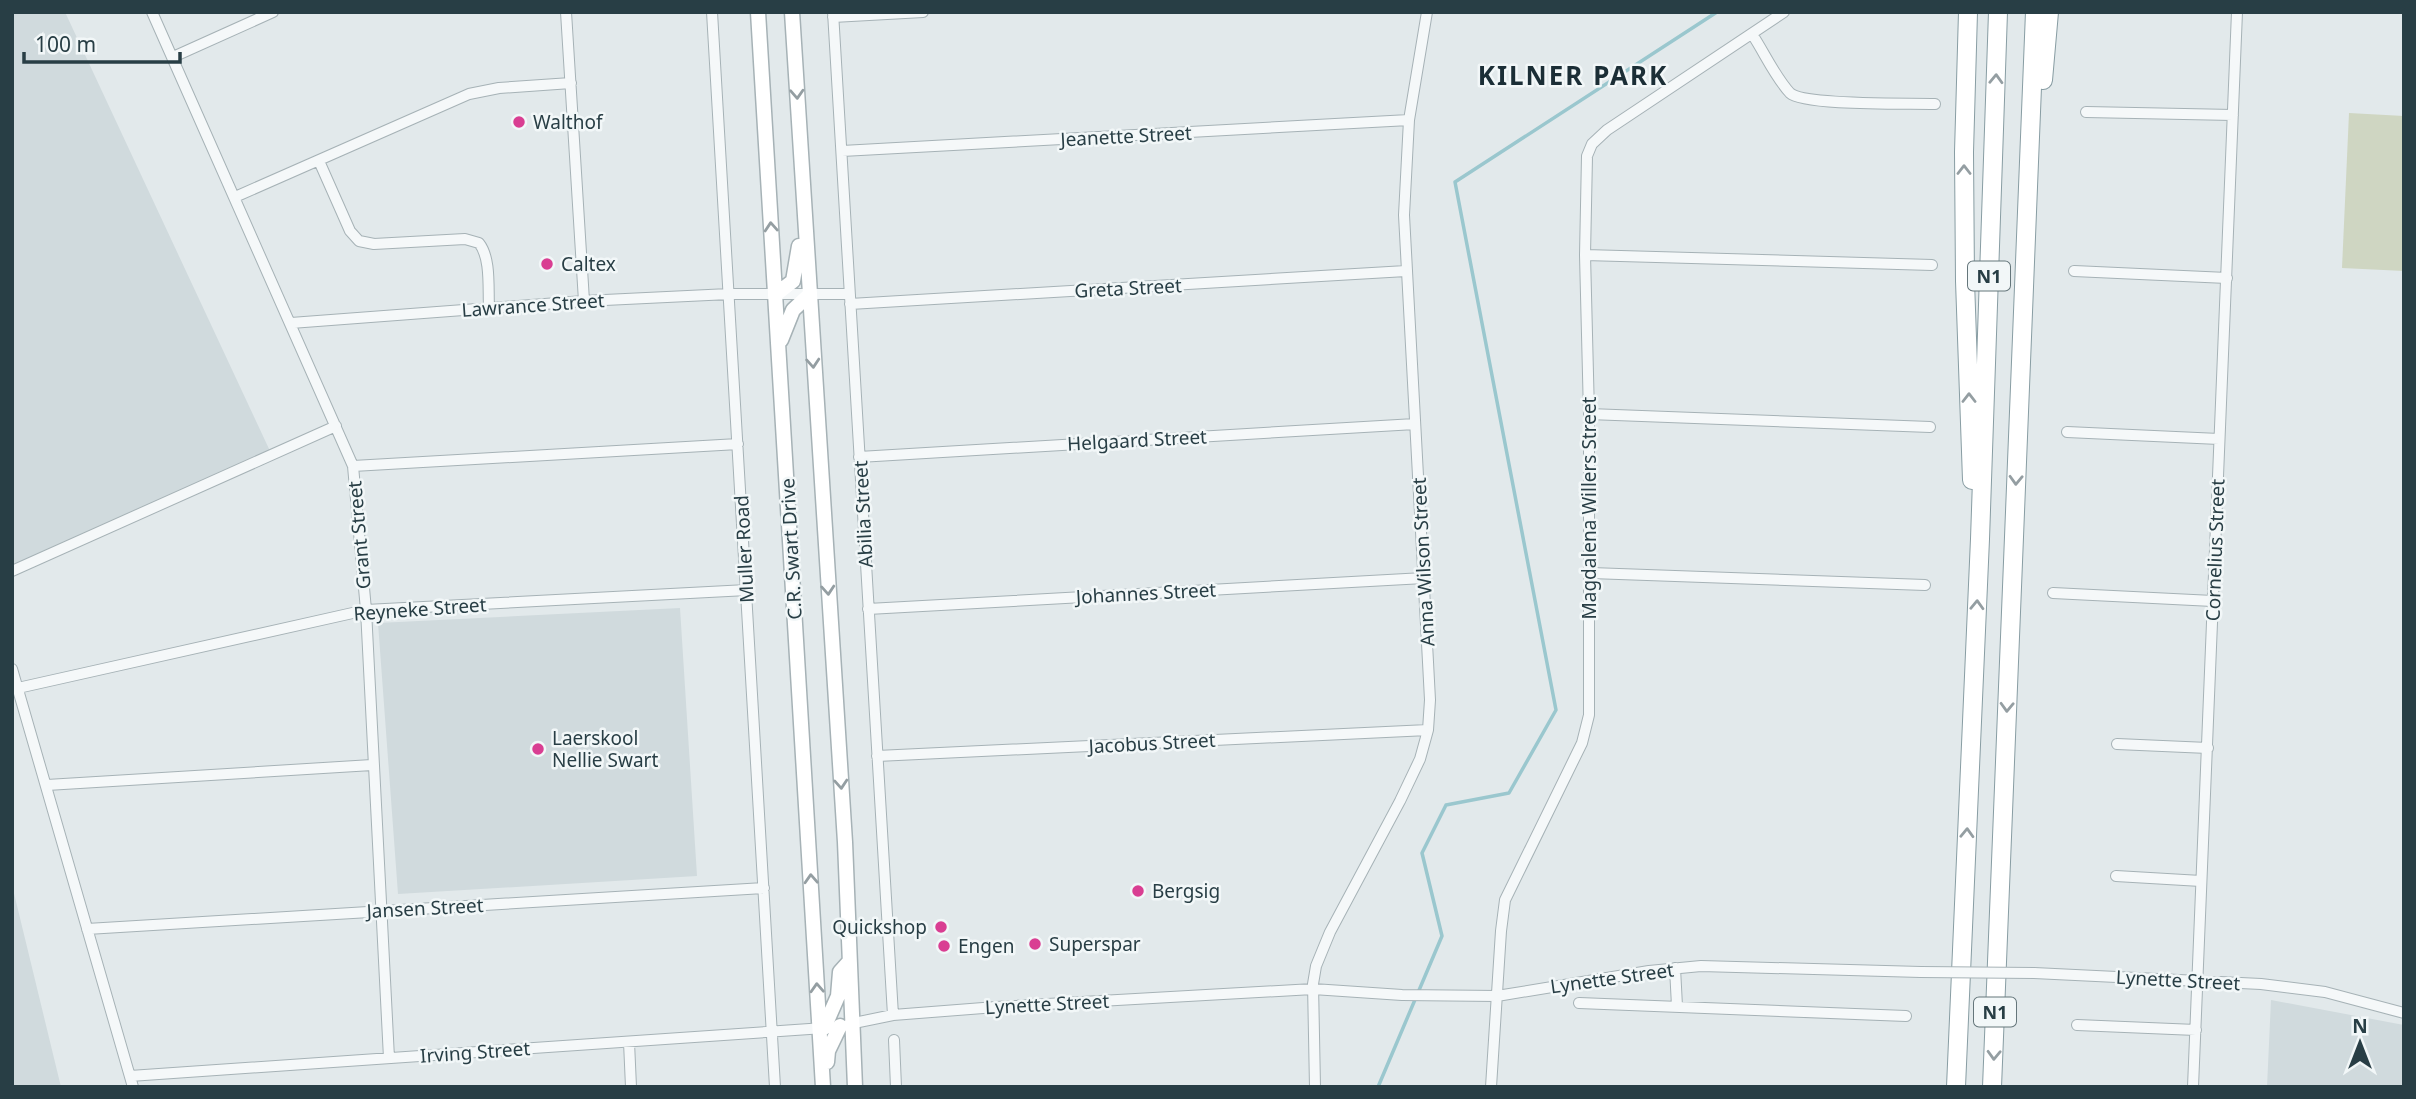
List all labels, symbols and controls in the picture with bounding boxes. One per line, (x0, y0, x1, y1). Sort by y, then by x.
scale bar (24, 21, 180, 65)
text: 100 m (35, 30, 96, 58)
district label: KILNER PARK (1478, 57, 1668, 93)
one-way arrow (1988, 73, 2003, 84)
one-way arrow (789, 89, 804, 100)
place label: Walthof (533, 109, 604, 135)
marker: Walthof (511, 114, 527, 130)
street label: Jeanette Street (1058, 120, 1192, 153)
one-way arrow (1956, 165, 1972, 175)
one-way arrow (764, 221, 779, 232)
place label: Caltex (561, 251, 616, 277)
marker: Caltex (539, 256, 555, 272)
road number: N1 (1968, 262, 2010, 290)
street label: Greta Street (1074, 272, 1183, 304)
street label: Lawrance Street (461, 287, 605, 323)
one-way arrow (805, 358, 820, 369)
one-way arrow (1961, 392, 1977, 403)
street label: Magdalena Willers Street (1576, 396, 1602, 619)
street label: Helgaard Street (1066, 423, 1208, 457)
street label: Abilia Street (847, 460, 879, 568)
one-way arrow (2009, 475, 2024, 486)
street label: Anna Wilson Street (1406, 477, 1440, 647)
street label: C.R. Swart Drive (774, 478, 808, 620)
street label: Cornelius Street (2200, 478, 2230, 622)
street label: Grant Street (341, 480, 377, 590)
street label: Muller Road (728, 494, 760, 604)
street label: Johannes Street (1073, 576, 1217, 610)
one-way arrow (820, 585, 835, 596)
street label: Reyneke Street (353, 591, 487, 627)
one-way arrow (1970, 600, 1985, 611)
one-way arrow (2000, 702, 2015, 713)
place label: Laerskool Nellie Swart (552, 725, 658, 773)
street label: Jacobus Street (1086, 727, 1216, 759)
marker: Laerskool Nellie Swart (530, 741, 546, 757)
one-way arrow (833, 778, 848, 789)
one-way arrow (1960, 827, 1975, 838)
one-way arrow (803, 874, 818, 885)
place label: Bergsig (1152, 878, 1220, 904)
marker: Bergsig (1130, 883, 1146, 899)
street label: Jansen Street (364, 892, 484, 924)
place label: Quickshop (832, 914, 927, 940)
marker: Quickshop (933, 919, 949, 935)
place label: Superspar (1049, 931, 1141, 957)
place label: Engen (958, 933, 1014, 959)
marker: Superspar (1027, 936, 1043, 952)
marker: Engen (936, 938, 952, 954)
street label: Lynette Street (1549, 956, 1676, 1000)
street label: Lynette Street (2115, 964, 2241, 996)
one-way arrow (810, 983, 825, 994)
street label: Lynette Street (984, 988, 1110, 1020)
road number: N1 (1974, 998, 2016, 1027)
north arrow (2325, 1008, 2395, 1078)
text: N (2352, 1013, 2368, 1039)
street label: Irving Street (419, 1035, 531, 1069)
one-way arrow (1986, 1050, 2001, 1061)

